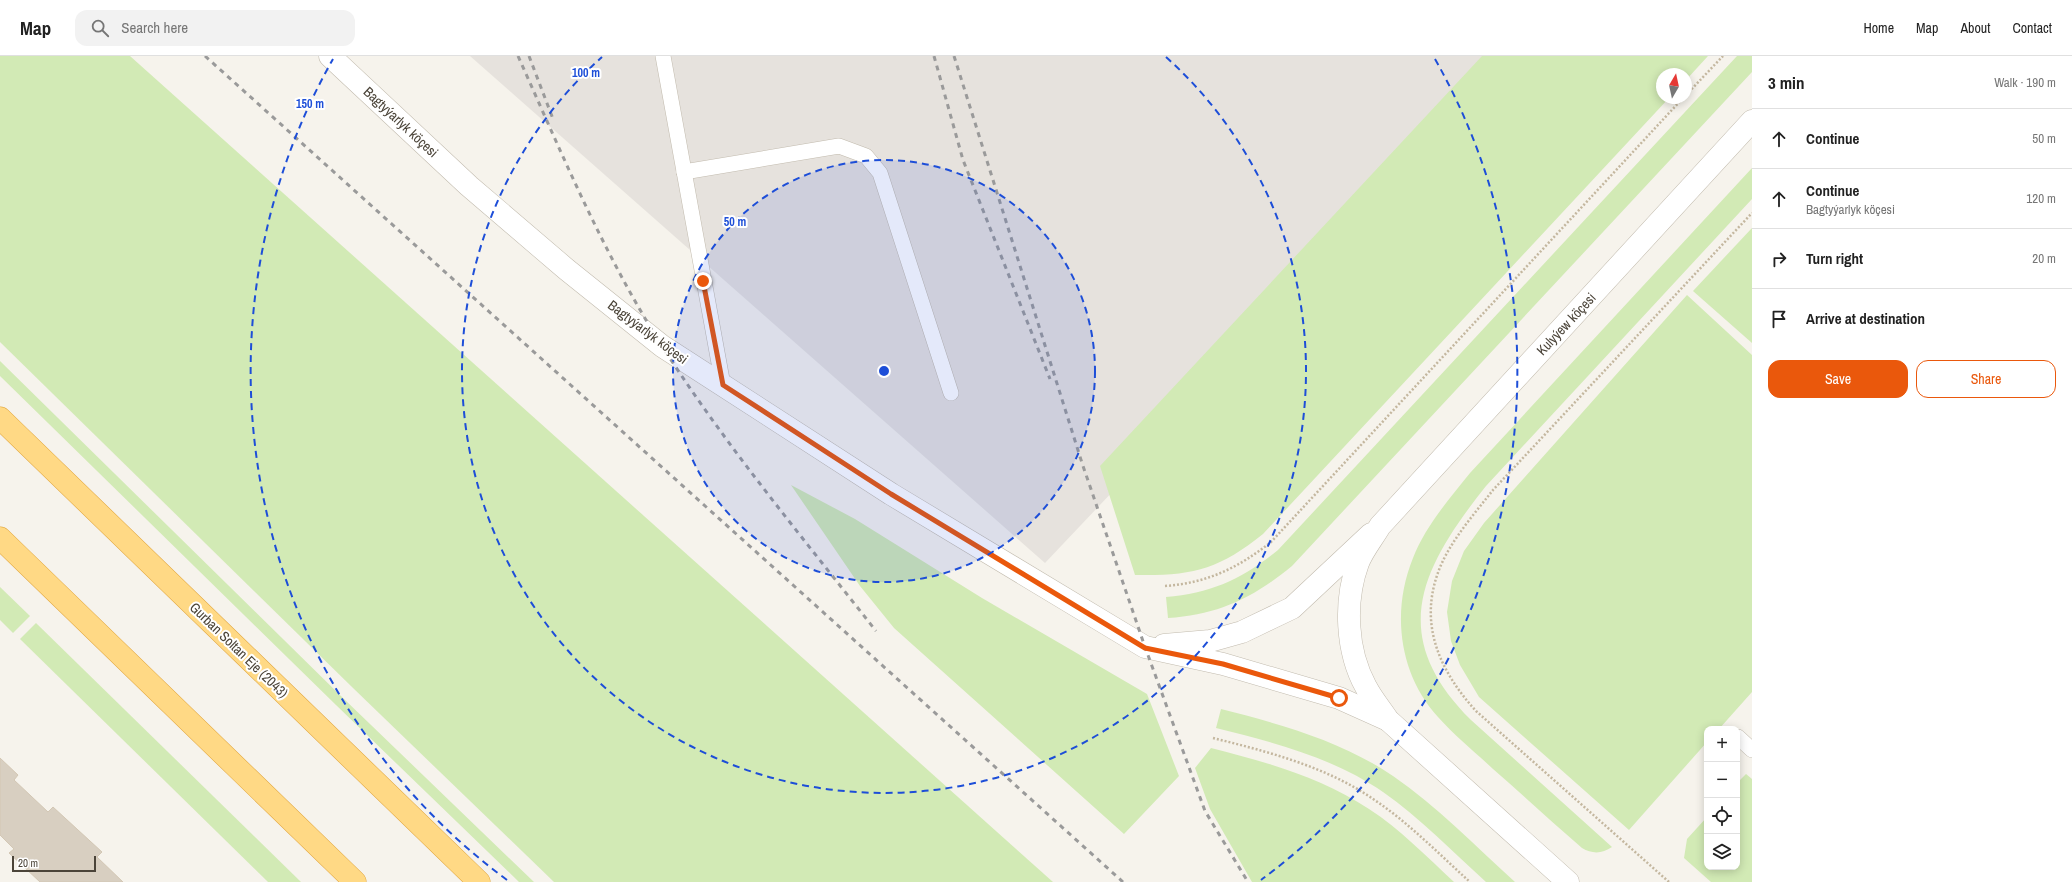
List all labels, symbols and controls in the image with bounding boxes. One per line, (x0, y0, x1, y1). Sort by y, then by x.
search box (75, 10, 355, 46)
text: Map (20, 15, 51, 41)
icon: search (89, 17, 111, 39)
text: Search here (121, 17, 188, 38)
text: Home (1863, 19, 1894, 37)
text: Map (1916, 19, 1938, 37)
text: About (1960, 19, 1990, 37)
text: Contact (2012, 19, 2052, 37)
text: 100 m (572, 65, 600, 81)
north arrow (1656, 68, 1692, 104)
text: 3 min (1768, 71, 1804, 94)
text: Walk · 190 m (1994, 74, 2056, 91)
street label: Bagtyýarlyk köçesi (360, 83, 442, 161)
text: 150 m (296, 96, 324, 112)
icon: ahead (1768, 128, 1790, 150)
text: Continue (1806, 128, 1859, 149)
text: 50 m (2032, 130, 2056, 147)
text: Continue (1806, 180, 1859, 201)
icon: ahead (1768, 188, 1790, 210)
text: 120 m (2026, 190, 2056, 207)
text: Bagtyýarlyk köçesi (1806, 201, 1895, 218)
text: 50 m (724, 214, 746, 230)
icon: right (1768, 248, 1790, 270)
text: Turn right (1806, 248, 1863, 269)
text: 20 m (2032, 250, 2056, 267)
route end (694, 272, 712, 290)
street label: Kulyýew köçesi (1532, 289, 1600, 359)
street label: Bagtyýarlyk köçesi (604, 296, 692, 368)
icon: arrive (1768, 308, 1790, 330)
text: Arrive at destination (1806, 308, 1925, 329)
button: Save (1768, 360, 1908, 398)
button: Share (1916, 360, 2056, 398)
centre of rings (877, 364, 891, 378)
street label: Gurban Soltan Eje (2043) (186, 598, 292, 702)
route start (1330, 689, 1348, 707)
map controls (1704, 726, 1740, 870)
button: + (1704, 726, 1740, 762)
button: − (1704, 762, 1740, 798)
button: locate (1704, 798, 1740, 834)
button: layers (1704, 834, 1740, 870)
scale bar (12, 854, 96, 873)
text: 20 m (18, 856, 38, 870)

